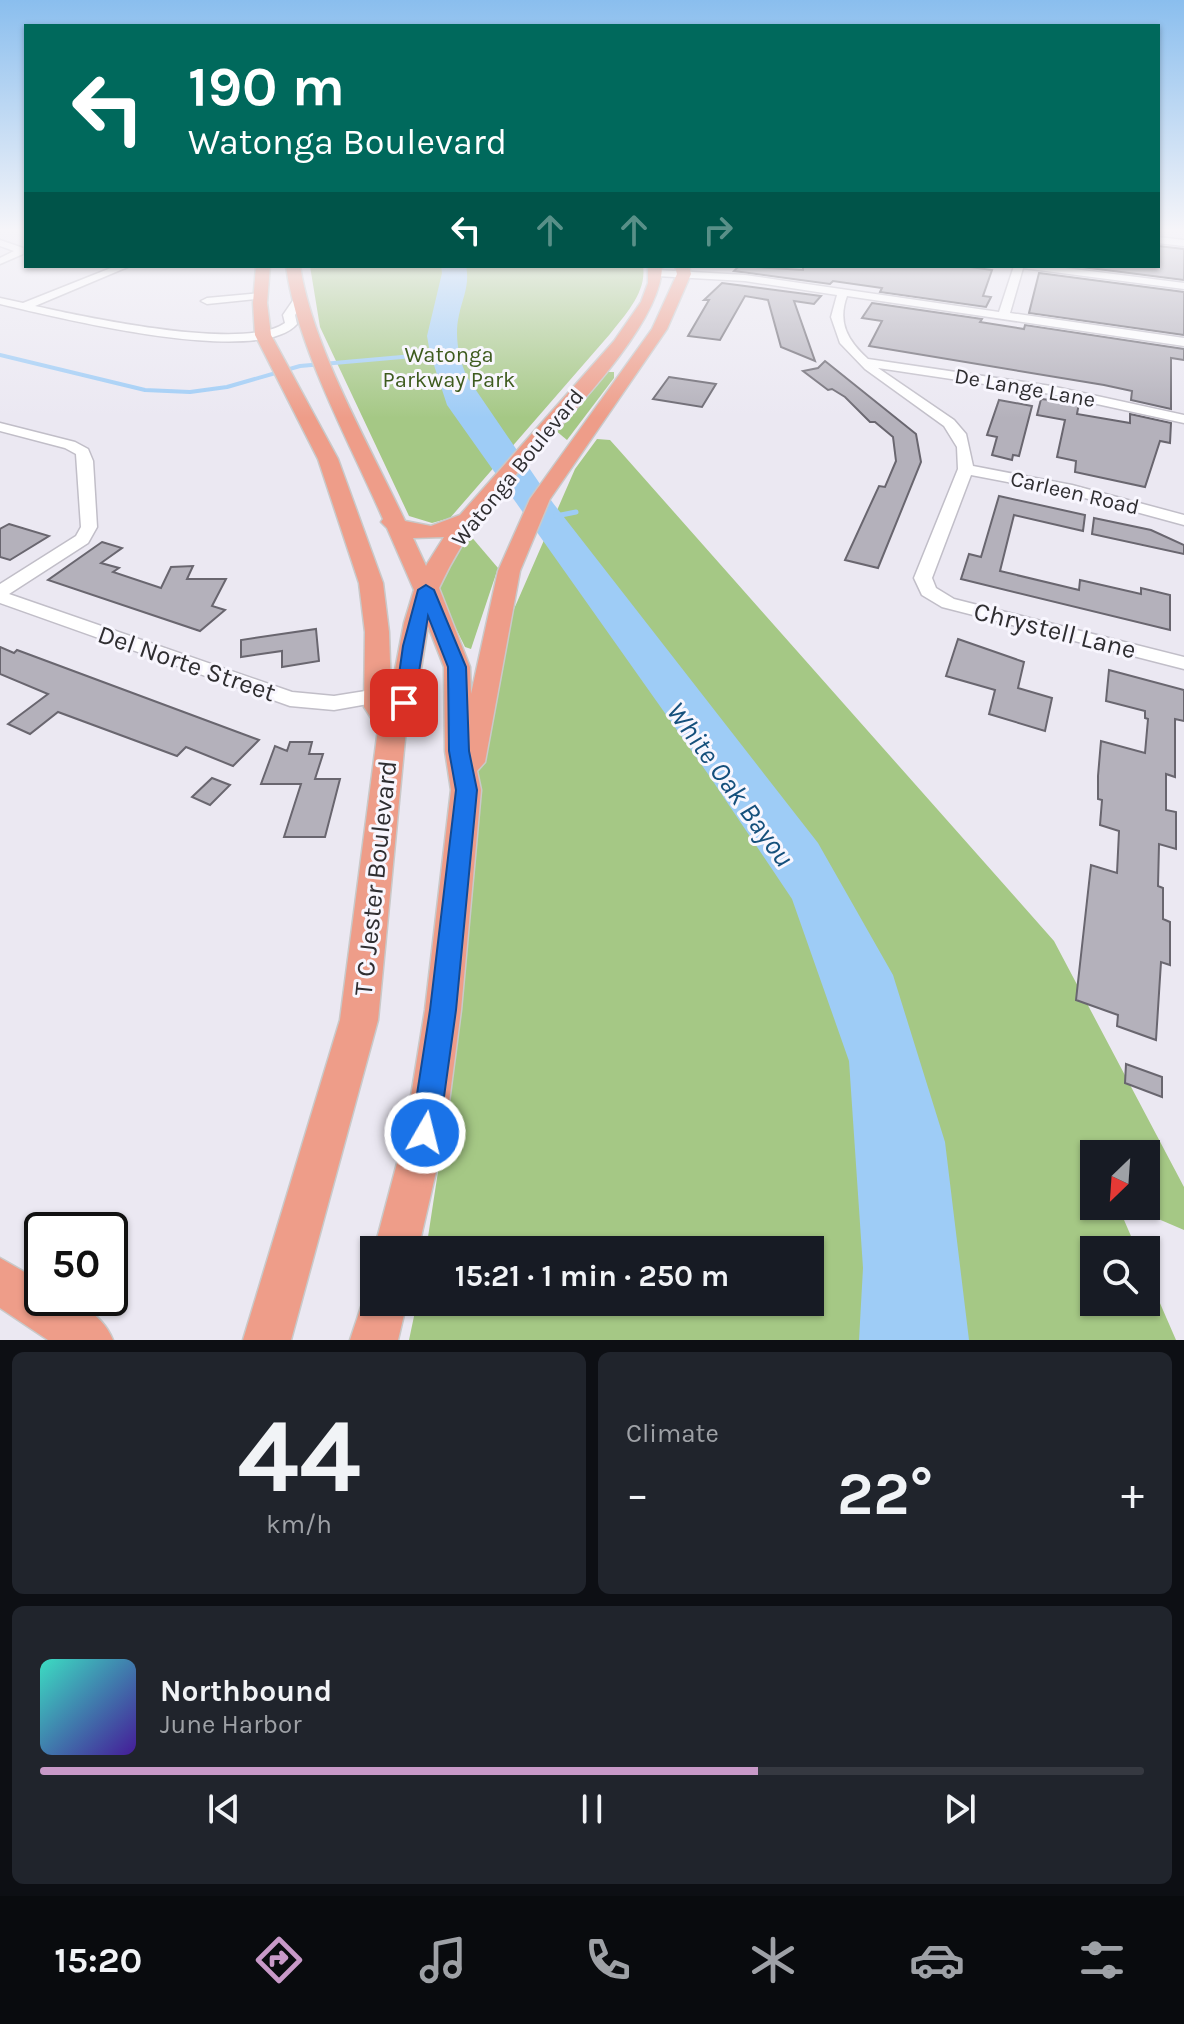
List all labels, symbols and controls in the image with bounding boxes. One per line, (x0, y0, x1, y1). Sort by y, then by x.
text: 190 m (188, 54, 345, 119)
icon: left (56, 56, 160, 160)
text: Watonga Boulevard (188, 121, 507, 163)
icon: left (444, 208, 488, 252)
icon: ahead (528, 208, 572, 252)
icon: ahead (612, 208, 656, 252)
icon: right (696, 208, 740, 252)
park label: Watonga Parkway Park (383, 342, 515, 393)
street label: De Lange Lane (952, 363, 1097, 413)
street label: Watonga Boulevard (446, 384, 589, 552)
street label: Carleen Road (1008, 466, 1142, 520)
street label: Chrystell Lane (971, 595, 1139, 666)
street label: Del Norte Street (94, 619, 280, 708)
pin (370, 669, 438, 737)
icon: arrive (382, 681, 426, 725)
water label: White Oak Bayou (660, 696, 801, 873)
street label: T C Jester Boulevard (348, 759, 403, 997)
position arrow (383, 1091, 467, 1175)
north arrow (1080, 1140, 1160, 1220)
map controls (1080, 1140, 1160, 1316)
speed limit sign: 50 (24, 1212, 128, 1316)
button: search (1080, 1236, 1160, 1316)
text: 15:21 · 1 min · 250 m (455, 1258, 729, 1294)
text: 44 (237, 1396, 361, 1517)
text: Climate (626, 1418, 719, 1449)
text: 22° (837, 1459, 933, 1529)
text: − (626, 1469, 649, 1520)
text: + (1121, 1469, 1144, 1520)
text: km/h (266, 1509, 332, 1540)
text: Northbound (160, 1673, 332, 1709)
text: June Harbor (160, 1709, 302, 1740)
icon: previous (202, 1787, 246, 1831)
icon: pause (570, 1787, 614, 1831)
icon: next (938, 1787, 982, 1831)
icon: directions (251, 1932, 307, 1988)
icon: music (415, 1932, 471, 1988)
icon: phone (580, 1932, 636, 1988)
icon: climate (745, 1932, 801, 1988)
icon: car (909, 1932, 965, 1988)
icon: filters (1074, 1932, 1130, 1988)
text: 15:20 (54, 1939, 142, 1981)

